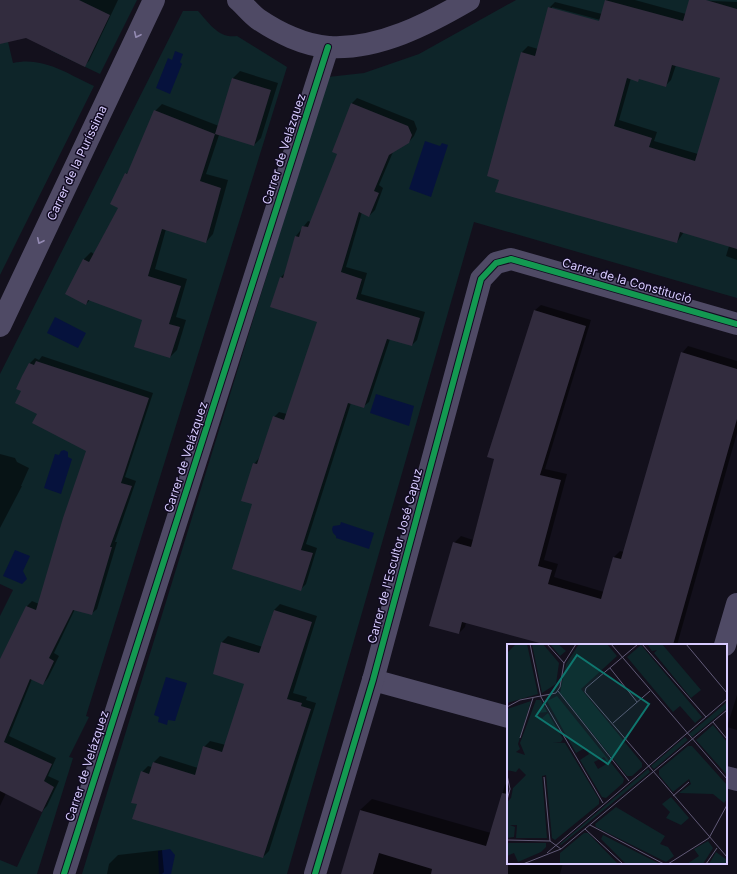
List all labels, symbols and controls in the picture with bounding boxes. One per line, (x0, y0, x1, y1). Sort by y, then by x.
one-way arrow (134, 31, 142, 39)
street label: Carrer de Velázquez (258, 91, 309, 206)
street label: Carrer de la Puríssima (43, 103, 110, 223)
one-way arrow (37, 237, 45, 245)
street label: Carrer de la Constitució (560, 255, 694, 306)
street label: Carrer de Velázquez (160, 399, 211, 514)
street label: Carrer de l'Escultor José Capuz (364, 467, 425, 645)
inset map (507, 644, 727, 864)
street label: Carrer de Velázquez (61, 708, 112, 823)

